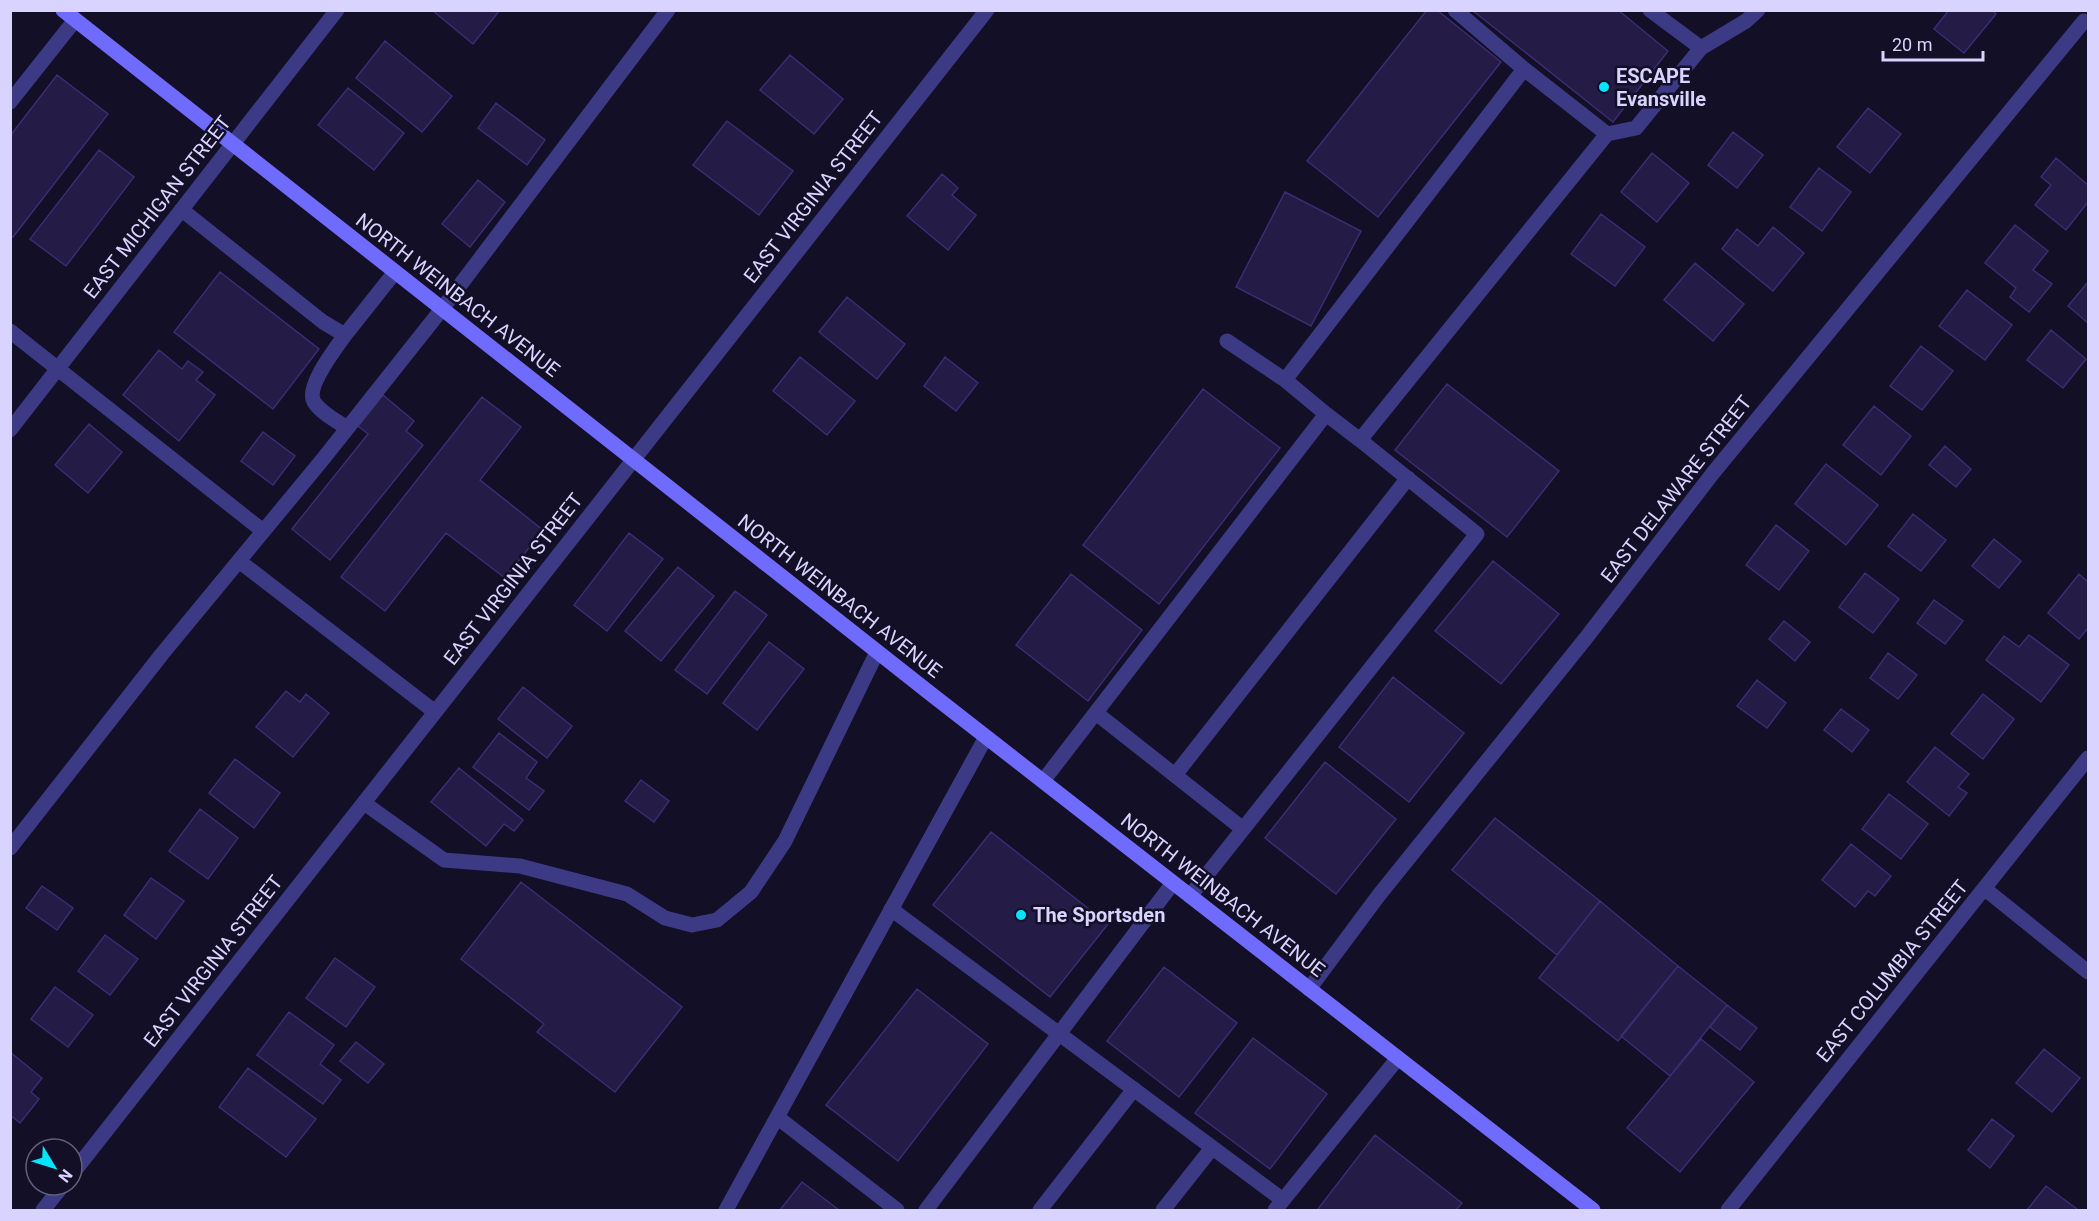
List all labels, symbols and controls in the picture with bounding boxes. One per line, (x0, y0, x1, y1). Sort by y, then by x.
scale bar (1883, 24, 1984, 62)
text: 20 m (1892, 34, 1932, 55)
place label: ESCAPE Evansville (1616, 64, 1706, 111)
marker: ESCAPE Evansville (1597, 80, 1611, 94)
street label: EAST VIRGINIA STREET (739, 106, 888, 288)
street label: EAST MICHIGAN STREET (78, 111, 236, 303)
street label: NORTH WEINBACH AVENUE (351, 208, 565, 382)
street label: EAST DELAWARE STREET (1596, 391, 1756, 587)
street label: EAST VIRGINIA STREET (439, 488, 588, 670)
street label: NORTH WEINBACH AVENUE (733, 509, 947, 683)
street label: NORTH WEINBACH AVENUE (1116, 808, 1330, 982)
street label: EAST VIRGINIA STREET (139, 870, 288, 1052)
street label: EAST COLUMBIA STREET (1811, 875, 1973, 1067)
place label: The Sportsden (1033, 903, 1165, 927)
marker: The Sportsden (1014, 908, 1028, 922)
north arrow (24, 1137, 84, 1197)
text: N (54, 1166, 76, 1186)

